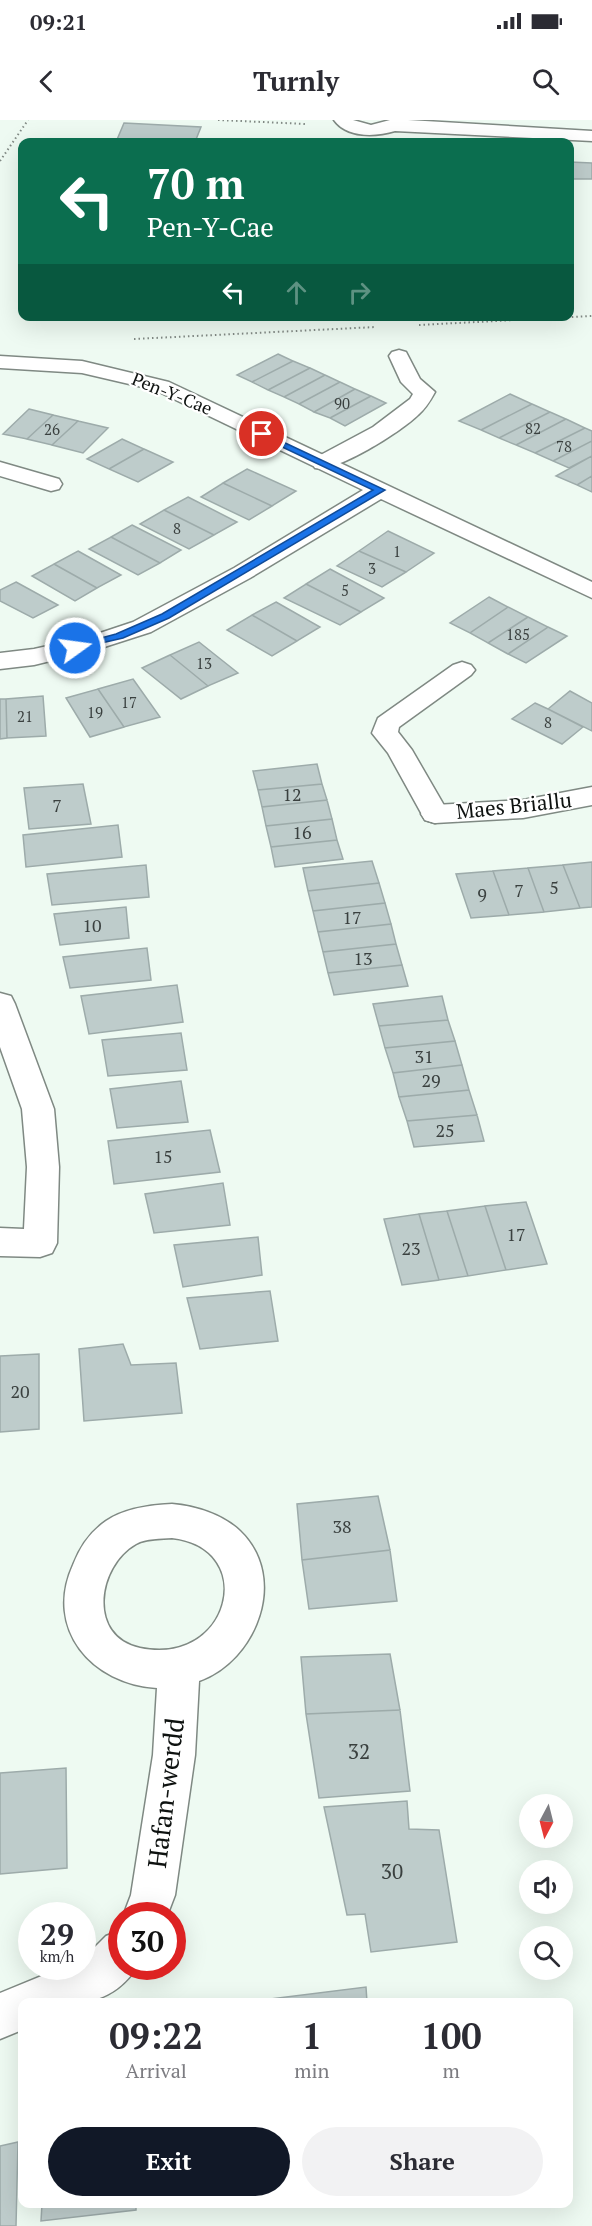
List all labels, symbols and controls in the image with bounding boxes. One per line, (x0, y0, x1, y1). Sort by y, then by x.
text: 09:21 (30, 7, 87, 36)
text: Turnly (253, 63, 339, 99)
icon: back (30, 65, 63, 98)
icon: search (529, 65, 562, 98)
text: 70 m (147, 155, 245, 211)
icon: left (48, 162, 126, 240)
text: Pen-Y-Cae (147, 209, 274, 245)
icon: left (217, 276, 250, 309)
icon: ahead (280, 276, 313, 309)
icon: right (343, 276, 376, 309)
street label: Pen-Y-Cae (129, 366, 216, 420)
house number: 90 (334, 393, 350, 413)
pin (236, 408, 287, 459)
icon: arrive (245, 417, 278, 450)
house number: 82 (525, 418, 541, 438)
house number: 26 (44, 419, 60, 439)
house number: 78 (556, 436, 572, 456)
house number: 8 (173, 518, 181, 538)
house number: 1 (393, 541, 401, 561)
house number: 3 (368, 558, 376, 578)
house number: 5 (341, 580, 349, 600)
position arrow (43, 616, 107, 680)
house number: 185 (506, 624, 530, 644)
house number: 13 (196, 653, 212, 673)
house number: 17 (121, 692, 137, 712)
house number: 19 (87, 702, 103, 722)
house number: 21 (17, 706, 33, 726)
house number: 8 (544, 712, 552, 732)
house number: 12 (282, 782, 302, 806)
street label: Maes Briallu (455, 785, 573, 825)
house number: 7 (52, 793, 62, 817)
house number: 16 (292, 820, 312, 844)
house number: 5 (549, 875, 559, 899)
house number: 7 (514, 878, 524, 902)
house number: 9 (477, 882, 487, 906)
house number: 17 (342, 905, 362, 929)
house number: 10 (82, 913, 102, 937)
house number: 13 (353, 946, 373, 970)
house number: 31 (414, 1044, 434, 1068)
house number: 29 (421, 1068, 441, 1092)
house number: 25 (435, 1118, 455, 1142)
house number: 15 (153, 1144, 173, 1168)
house number: 17 (506, 1222, 526, 1246)
house number: 23 (401, 1236, 421, 1260)
house number: 20 (10, 1379, 30, 1403)
house number: 38 (332, 1514, 352, 1538)
street label: Hafan-werdd (139, 1716, 191, 1870)
house number: 32 (348, 1737, 370, 1765)
north arrow (519, 1794, 573, 1848)
map controls (519, 1794, 573, 1980)
house number: 30 (381, 1857, 403, 1885)
button: sound (519, 1860, 573, 1914)
speed limit sign: 30 (108, 1902, 186, 1980)
text: 29 (40, 1914, 74, 1954)
button: search (519, 1926, 573, 1980)
text: km/h (40, 1946, 74, 1966)
text: 09:22 (109, 2012, 203, 2059)
text: 1 (302, 2012, 322, 2059)
text: 100 (421, 2012, 482, 2059)
text: Arrival (125, 2057, 187, 2084)
text: min (294, 2057, 329, 2084)
text: m (443, 2057, 460, 2084)
button: Exit (48, 2127, 290, 2196)
button: Share (302, 2127, 543, 2196)

